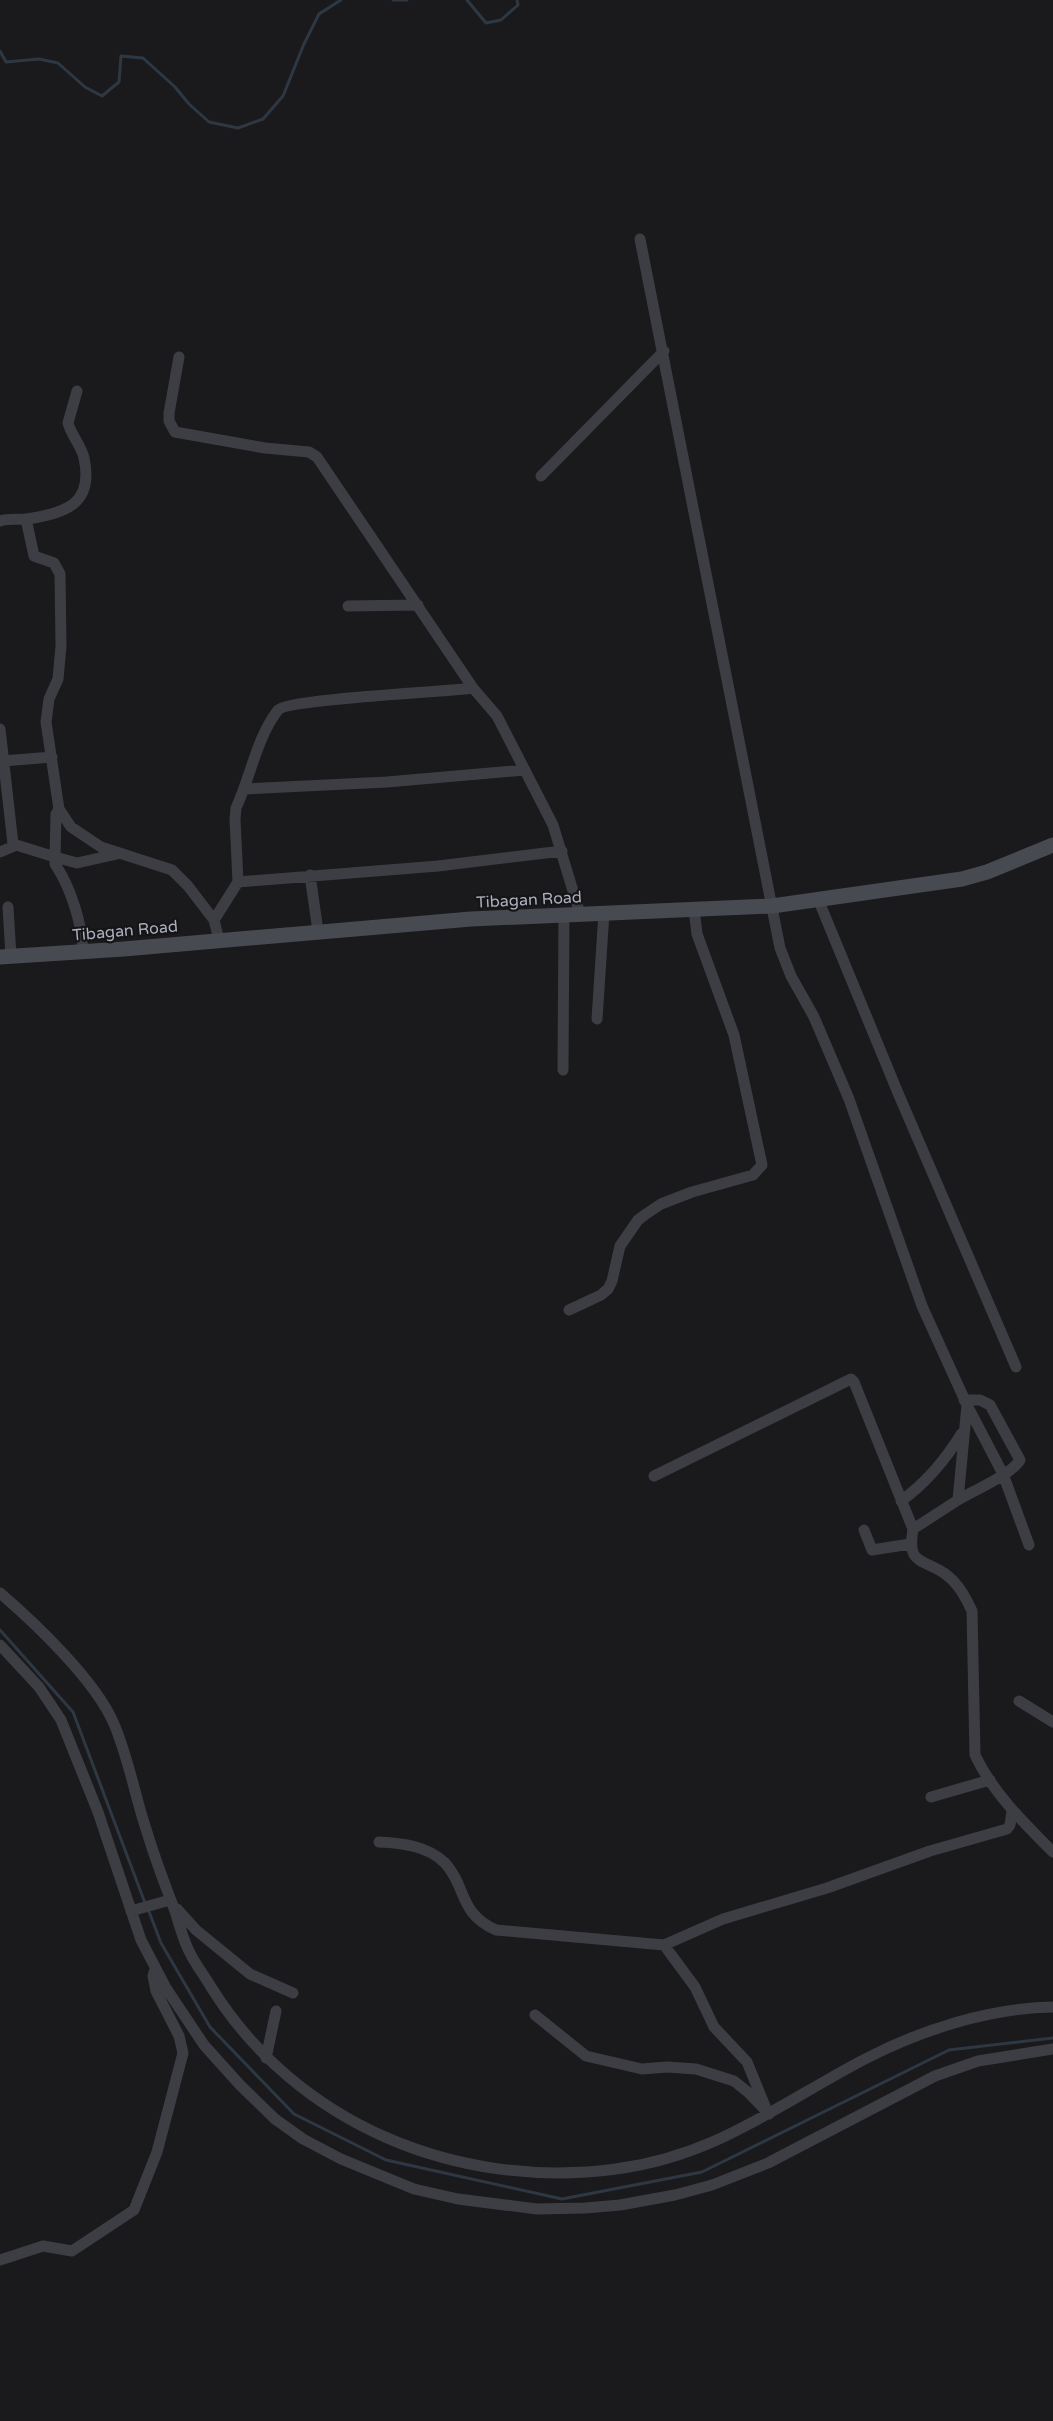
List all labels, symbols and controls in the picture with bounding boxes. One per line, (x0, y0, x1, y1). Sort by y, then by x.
street label: Tibagan Road (476, 887, 582, 913)
street label: Tibagan Road (71, 916, 179, 946)

